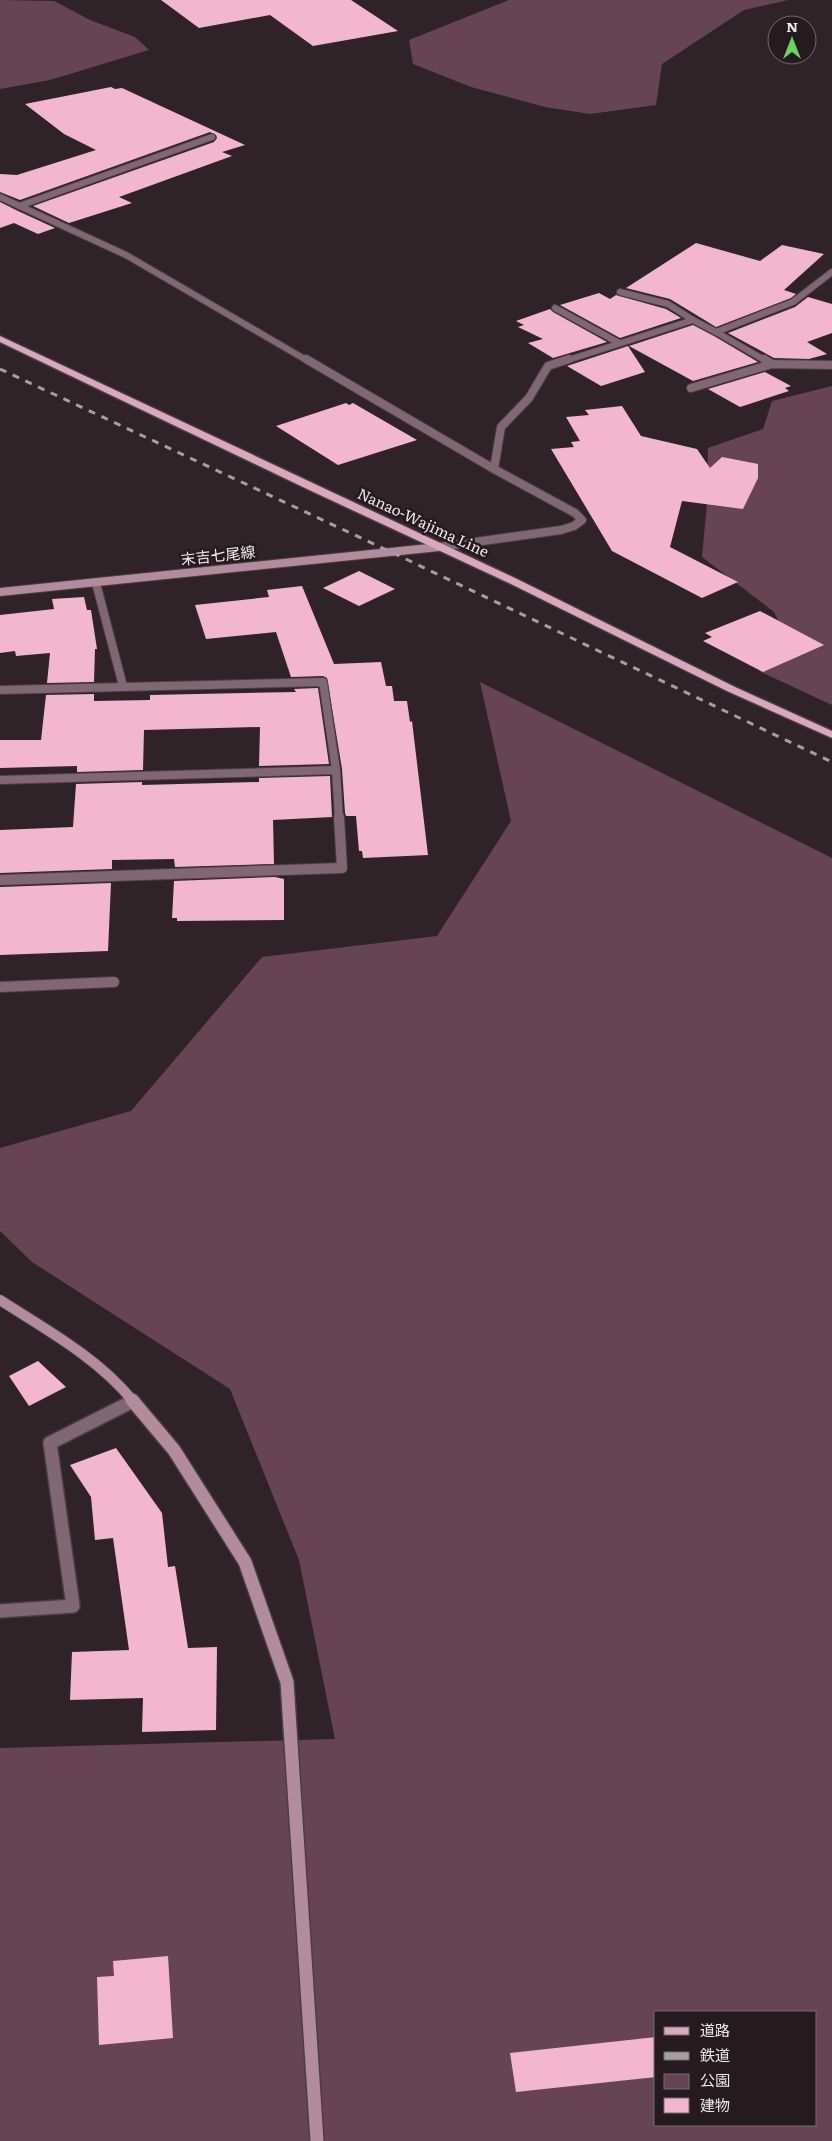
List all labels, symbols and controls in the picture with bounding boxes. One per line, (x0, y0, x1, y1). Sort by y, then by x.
north arrow (767, 15, 817, 65)
text: N (786, 16, 798, 36)
street label: Nanao-Wajima Line (354, 481, 493, 562)
street label: 末吉七尾線 (179, 539, 256, 570)
legend (654, 2011, 817, 2126)
text: 道路 (700, 2018, 730, 2041)
text: 鉄道 (700, 2043, 730, 2066)
text: 公園 (700, 2068, 730, 2091)
text: 建物 (700, 2093, 730, 2116)

